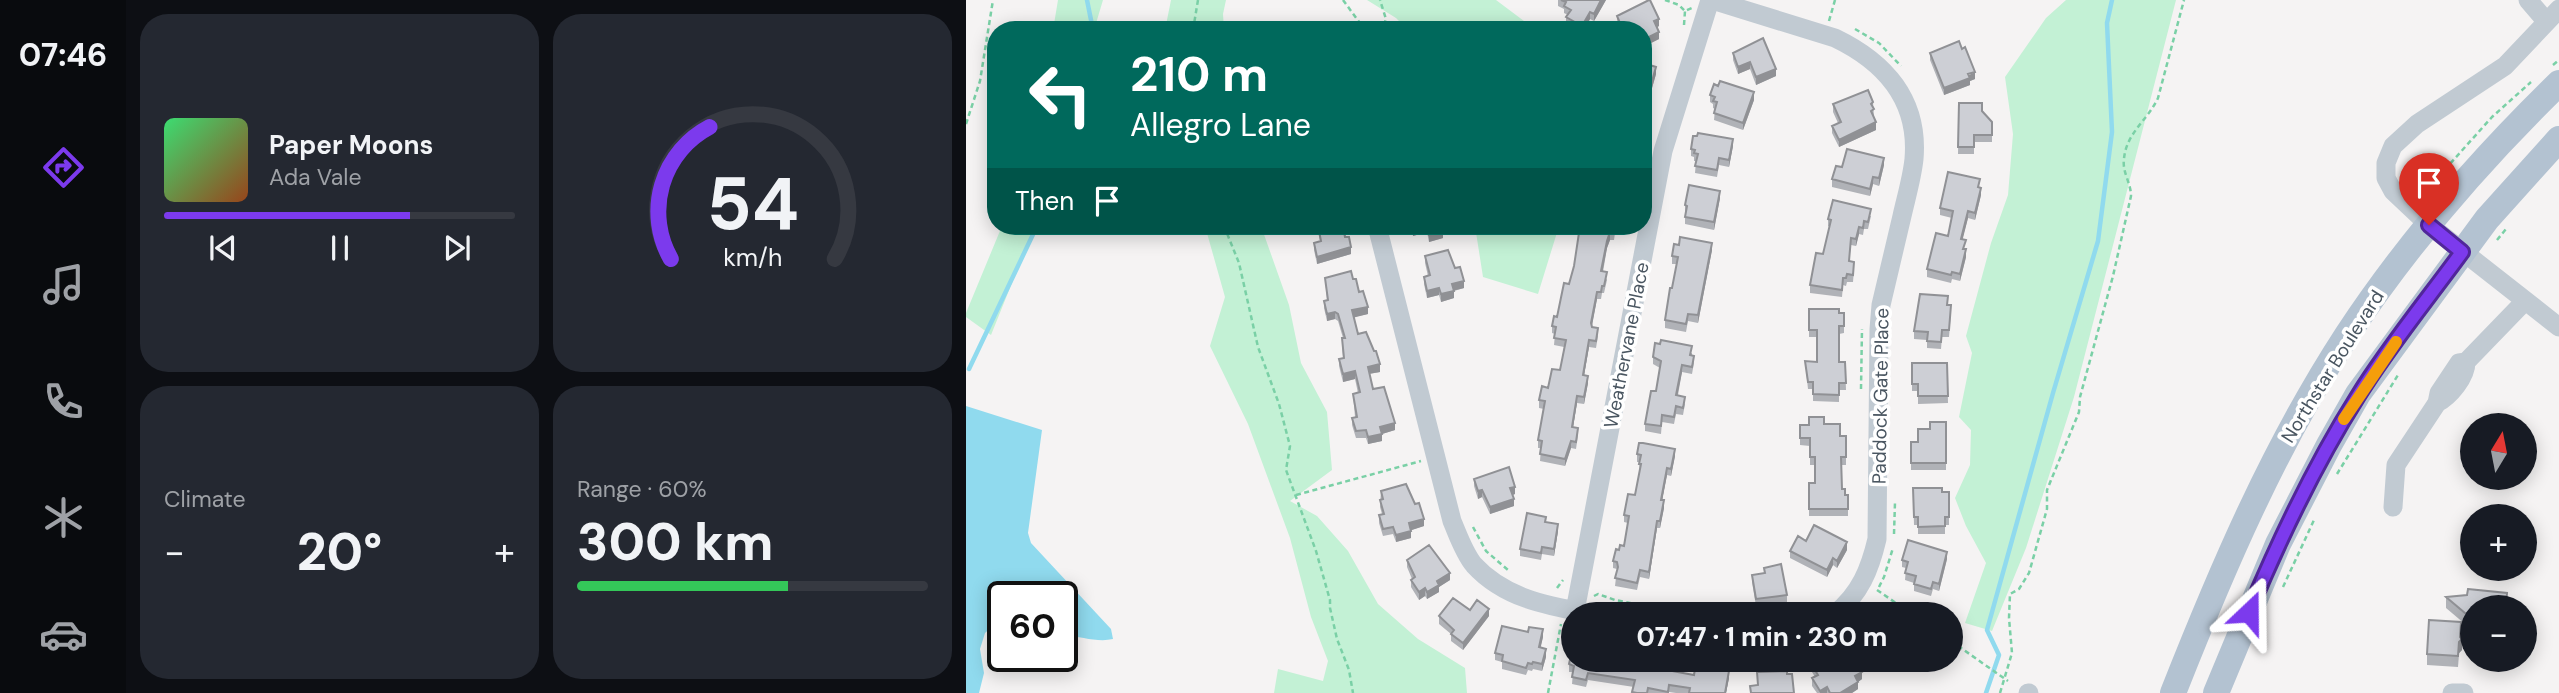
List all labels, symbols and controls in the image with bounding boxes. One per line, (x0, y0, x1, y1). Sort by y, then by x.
text: 07:46 (19, 34, 107, 76)
text: 210 m (1130, 42, 1268, 106)
icon: left (1015, 49, 1106, 140)
text: Allegro Lane (1130, 104, 1311, 146)
text: Paper Moons (269, 128, 433, 162)
icon: directions (39, 143, 88, 192)
pin (2399, 153, 2459, 225)
text: 54 (706, 157, 799, 252)
text: Ada Vale (269, 162, 362, 192)
icon: arrive (2410, 164, 2448, 202)
icon: arrive (1088, 182, 1126, 220)
text: Then (1015, 184, 1074, 218)
icon: previous (204, 229, 242, 267)
icon: pause (321, 229, 359, 267)
icon: next (438, 229, 476, 267)
text: km/h (723, 241, 782, 274)
icon: music (39, 260, 88, 309)
street label: Weathervane Place (1598, 260, 1655, 430)
street label: Northstar Boulevard (2275, 285, 2390, 447)
street label: Paddock Gate Place (1866, 308, 1895, 484)
icon: phone (39, 377, 88, 426)
north arrow (2460, 413, 2538, 490)
map controls (2460, 413, 2537, 672)
text: Range · 60% (577, 474, 707, 504)
text: Climate (164, 484, 246, 514)
icon: climate (39, 493, 88, 542)
button: + (2460, 504, 2537, 581)
text: 300 km (577, 508, 774, 576)
text: 20° (297, 518, 382, 586)
text: − (164, 527, 185, 577)
text: + (494, 527, 515, 577)
position arrow (2212, 575, 2286, 649)
speed limit sign: 60 (987, 581, 1078, 672)
button: − (2460, 595, 2537, 672)
icon: car (39, 610, 88, 659)
text: 07:47 · 1 min · 230 m (1637, 620, 1887, 654)

